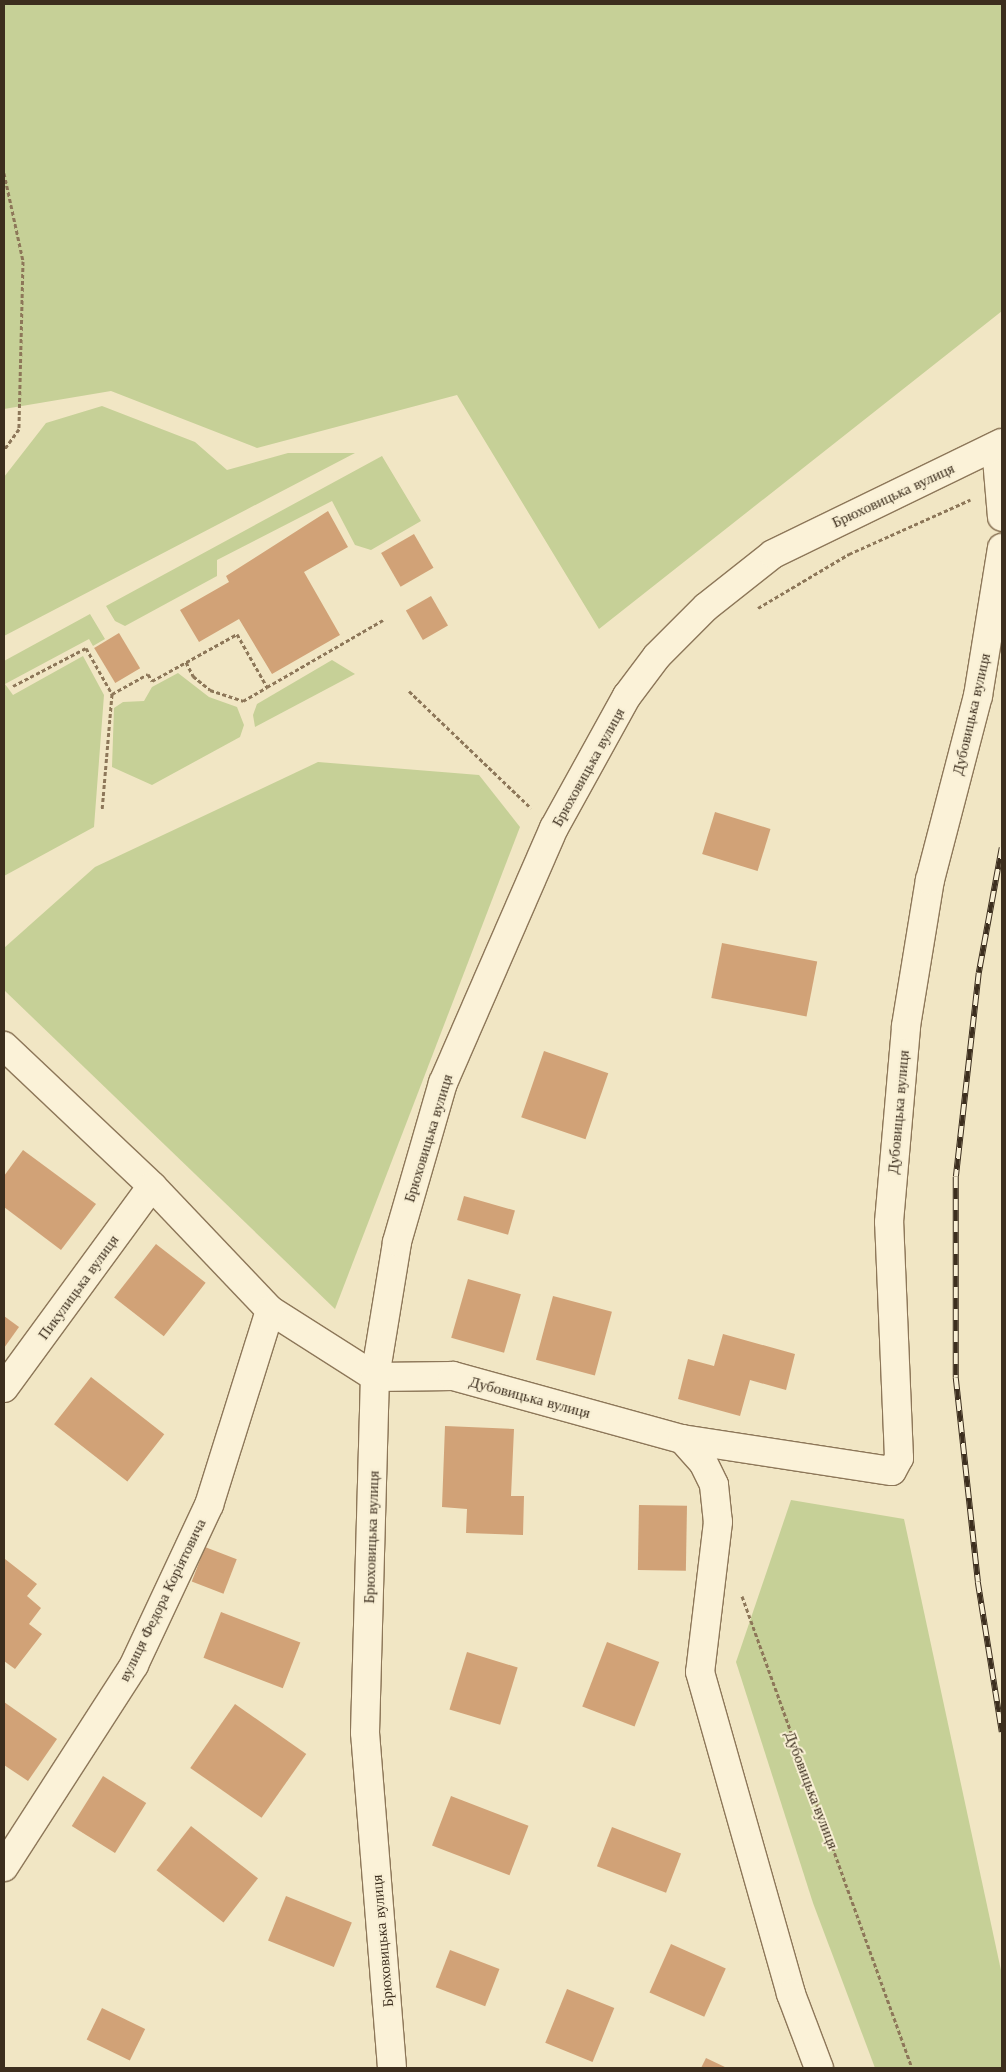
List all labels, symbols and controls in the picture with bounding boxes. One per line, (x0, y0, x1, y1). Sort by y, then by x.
street label: Брюховицька вулиця (829, 459, 957, 531)
street label: Дубовицька вулиця (948, 651, 994, 777)
street label: Брюховицька вулиця (548, 704, 628, 830)
street label: Дубовицька вулиця (884, 1049, 912, 1175)
street label: Брюховицька вулиця (400, 1072, 456, 1204)
street label: Пикулицька вулиця (34, 1231, 122, 1343)
street label: Дубовицька вулиця (468, 1372, 592, 1422)
street label: Брюховицька вулиця (360, 1470, 382, 1604)
street label: вулиця Федора Коріятовича (115, 1516, 209, 1684)
street label: Дубовицька вулиця (781, 1729, 843, 1851)
street label: Брюховицька вулиця (367, 1874, 397, 2008)

